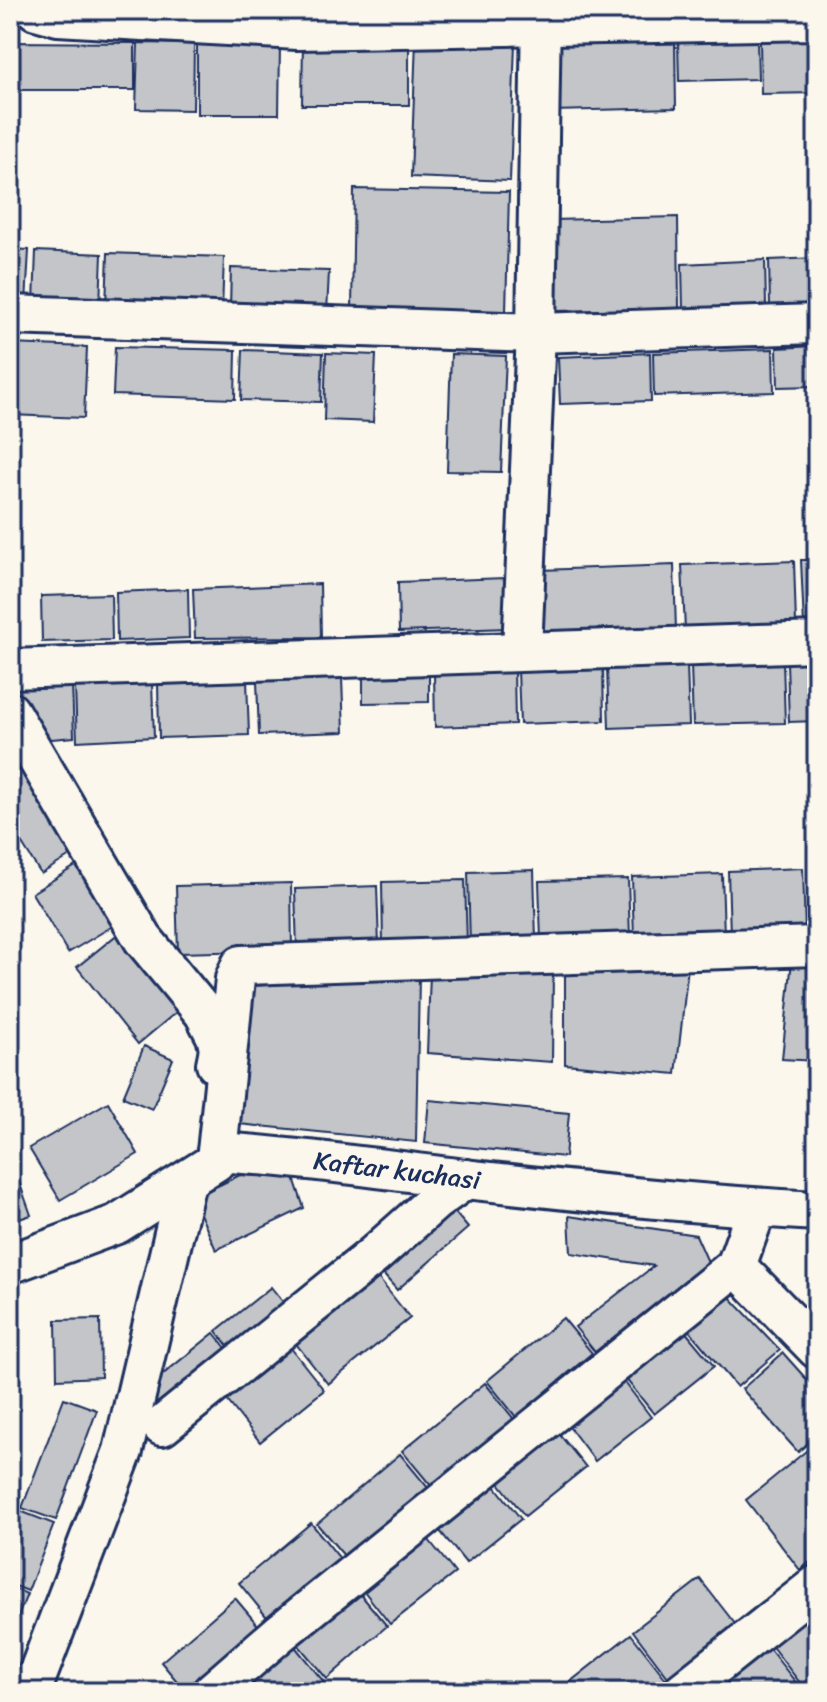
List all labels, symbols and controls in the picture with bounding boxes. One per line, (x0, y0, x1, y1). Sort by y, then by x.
street label: Kaftar kuchasi (311, 1137, 484, 1203)

